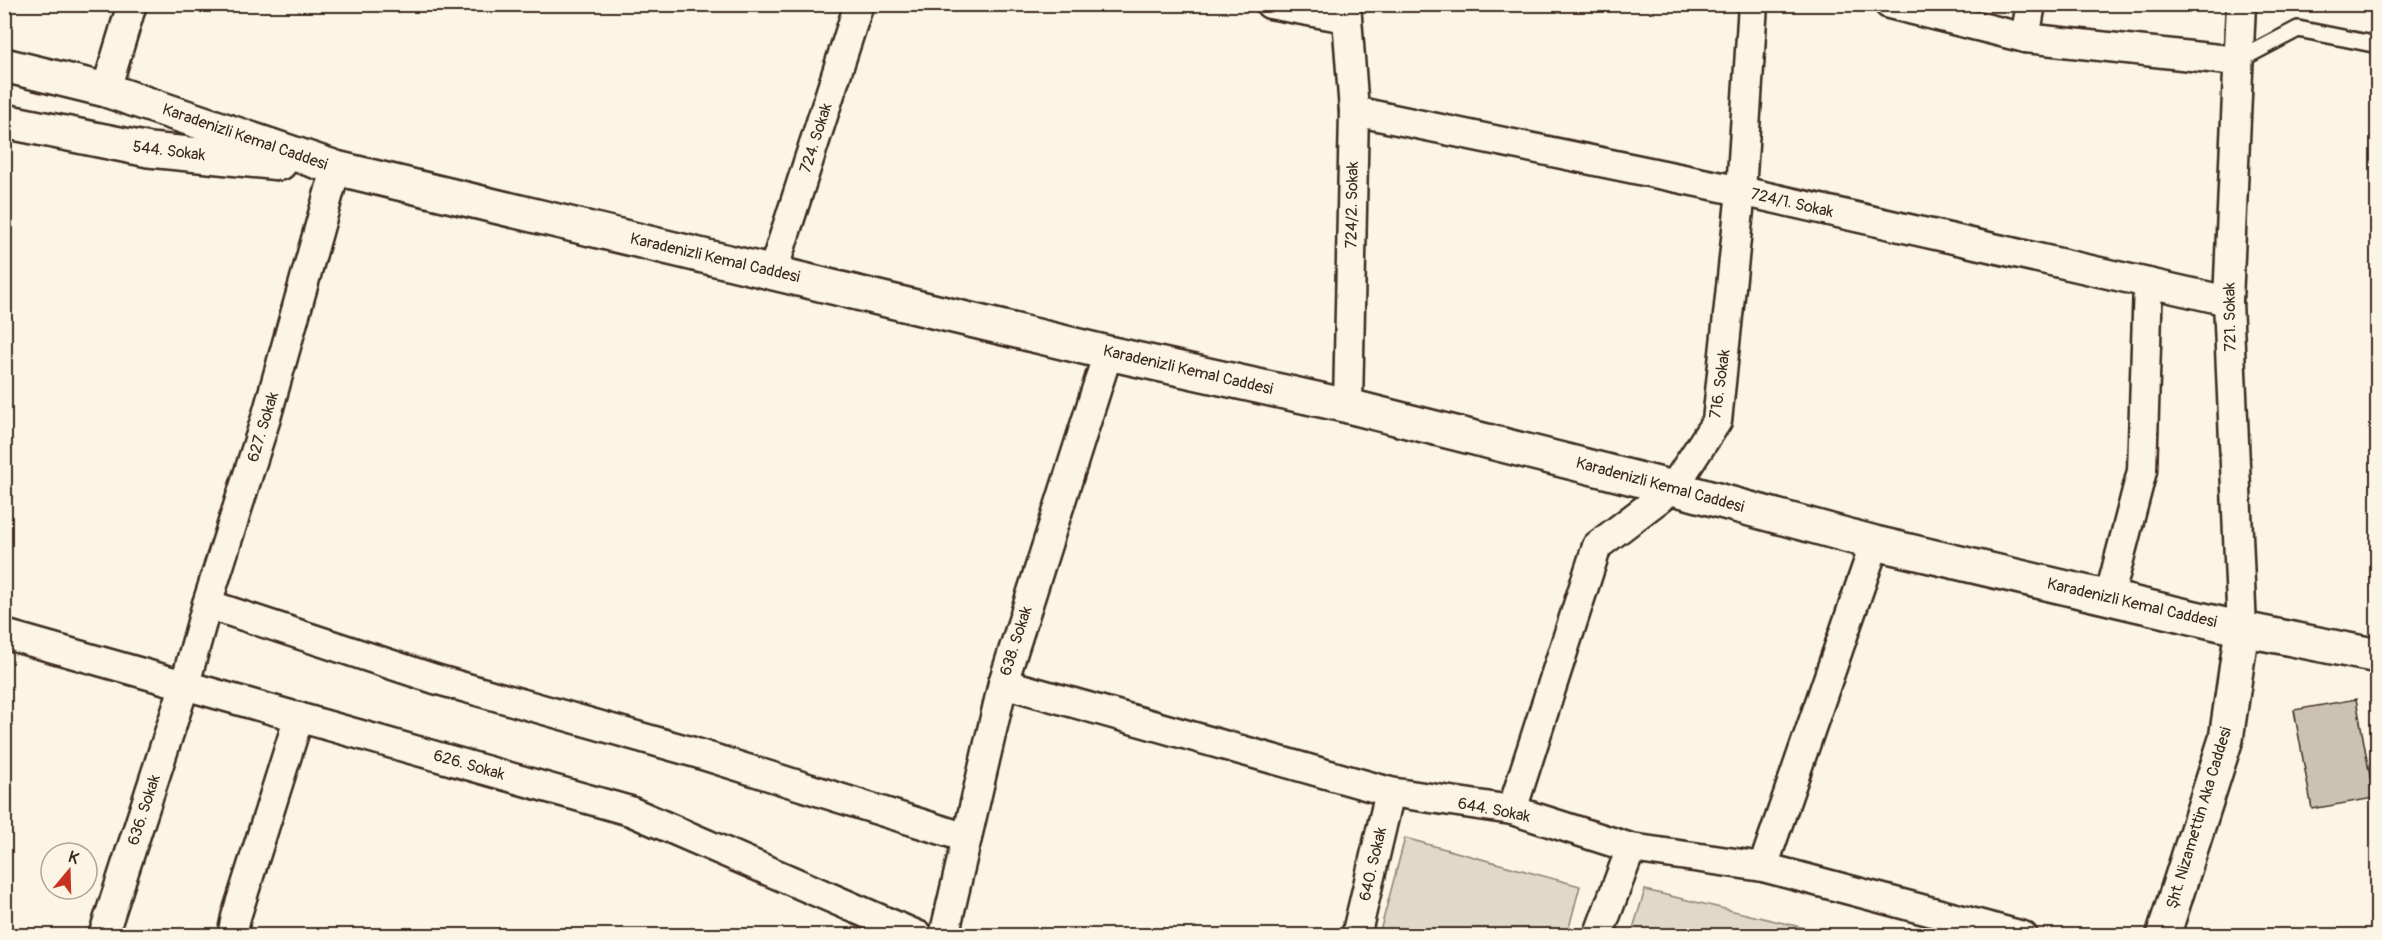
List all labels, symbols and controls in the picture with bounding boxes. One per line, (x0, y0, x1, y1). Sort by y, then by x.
street label: Karadenizli Kemal Caddesi (160, 99, 330, 175)
street label: 724. Sokak (795, 100, 837, 176)
street label: 544. Sokak (132, 137, 207, 165)
street label: 724/2. Sokak (1341, 161, 1363, 249)
street label: 724/1. Sokak (1749, 184, 1836, 222)
street label: Karadenizli Kemal Caddesi (628, 229, 802, 287)
street label: 721. Sokak (2219, 282, 2241, 352)
street label: Karadenizli Kemal Caddesi (1101, 341, 1275, 399)
street label: 716. Sokak (1705, 348, 1735, 420)
street label: 627. Sokak (243, 389, 283, 465)
street label: Karadenizli Kemal Caddesi (1574, 453, 1747, 517)
street label: Karadenizli Kemal Caddesi (2045, 574, 2219, 632)
street label: 638. Sokak (995, 603, 1037, 678)
street label: Şht. Nizamettin Aka Caddesi (2162, 725, 2236, 911)
street label: 626. Sokak (431, 745, 507, 785)
street label: 636. Sokak (123, 772, 165, 848)
street label: 644. Sokak (1456, 793, 1532, 827)
street label: 640. Sokak (1355, 825, 1391, 903)
north arrow (39, 841, 99, 901)
text: K (66, 847, 82, 869)

